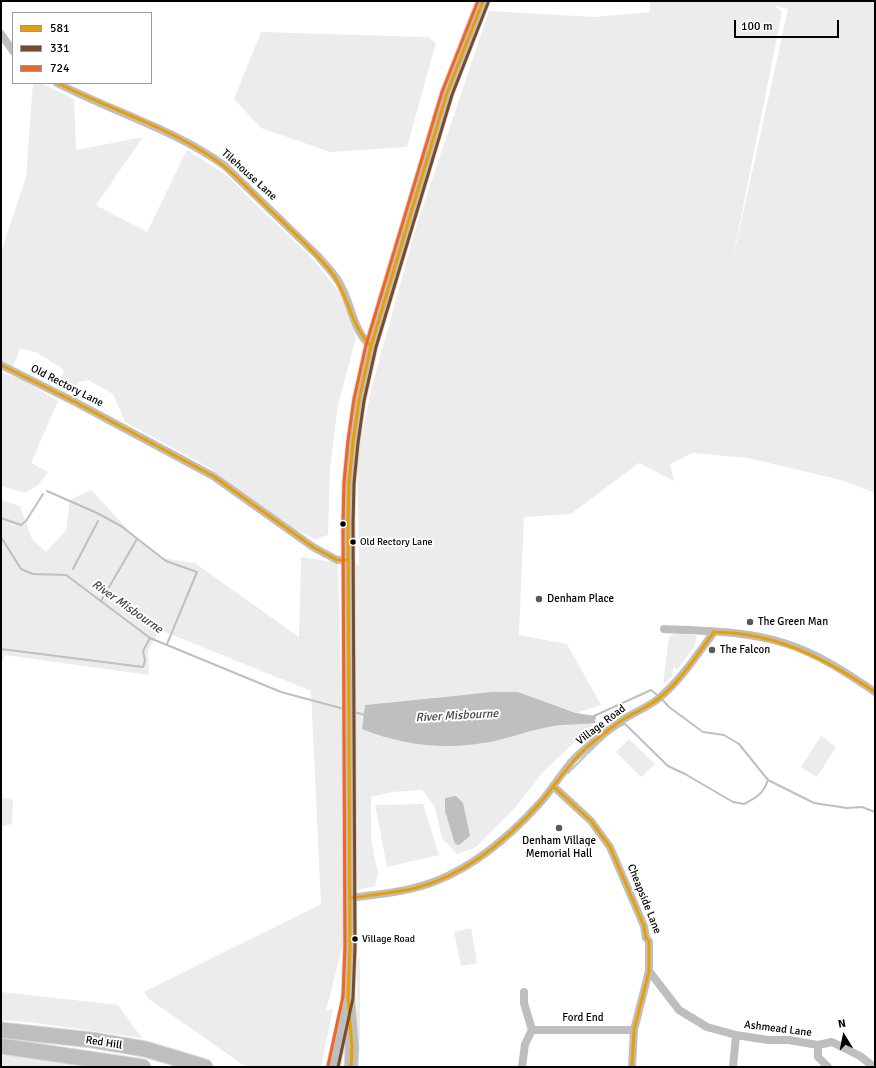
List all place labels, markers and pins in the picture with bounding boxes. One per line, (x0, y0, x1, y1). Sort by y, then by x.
unlabelled marker (338, 519, 348, 529)
place label: Old Rectory Lane (360, 536, 433, 548)
marker: Old Rectory Lane (348, 537, 358, 547)
place label: Denham Place (547, 592, 614, 606)
marker: Denham Place (534, 594, 544, 604)
place label: The Green Man (758, 615, 828, 629)
marker: The Green Man (745, 617, 755, 627)
place label: The Falcon (720, 643, 770, 657)
marker: The Falcon (707, 645, 717, 655)
marker: Denham Village Memorial Hall (554, 823, 564, 833)
place label: Denham Village Memorial Hall (522, 834, 596, 860)
place label: Village Road (362, 933, 415, 945)
marker: Village Road (350, 934, 360, 944)

